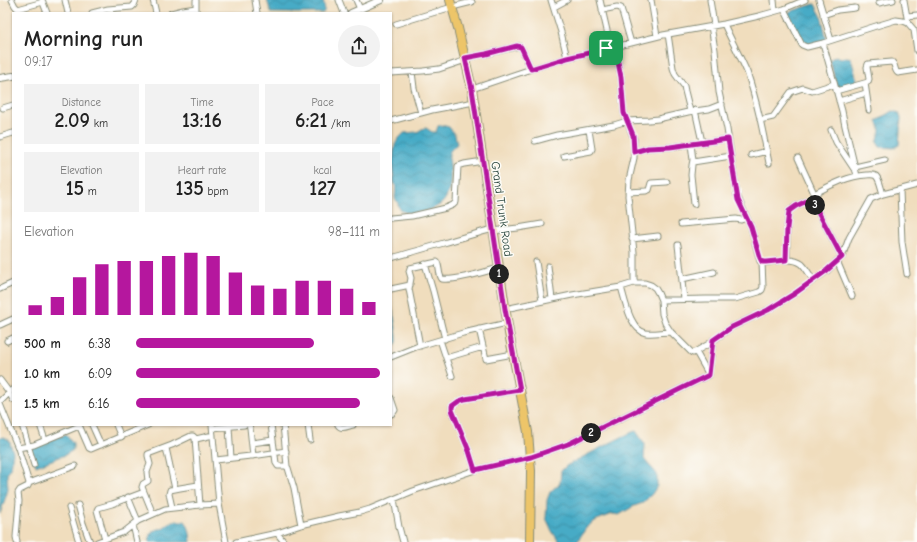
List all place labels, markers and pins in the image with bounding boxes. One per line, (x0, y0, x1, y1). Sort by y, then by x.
pin (589, 31, 623, 65)
pin: 3 (805, 195, 825, 215)
pin: 1 (489, 264, 509, 284)
pin: 2 (581, 423, 601, 443)

